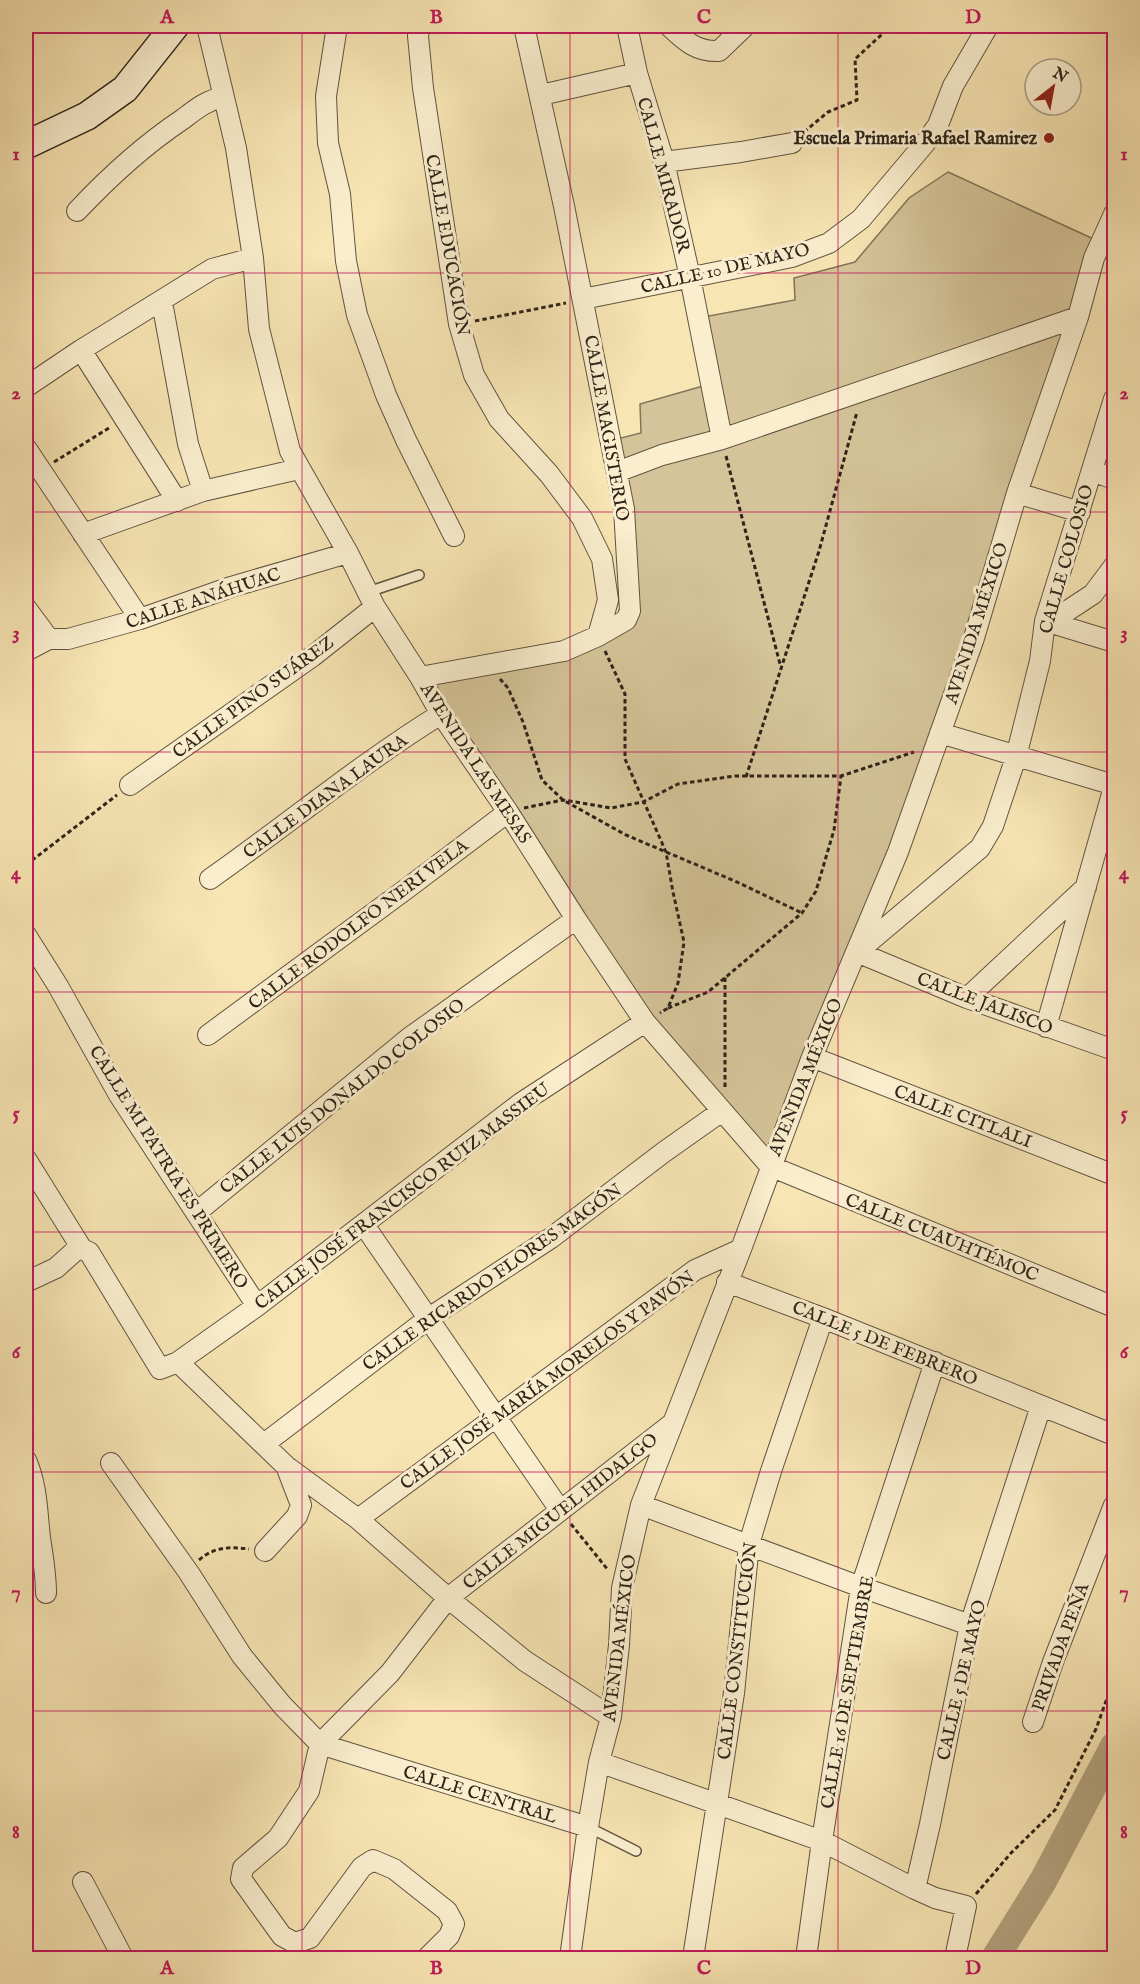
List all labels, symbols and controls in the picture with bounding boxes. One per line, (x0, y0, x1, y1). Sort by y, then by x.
text: A (159, 5, 175, 30)
text: B (429, 5, 443, 30)
text: C (697, 5, 711, 30)
text: D (965, 5, 981, 30)
north arrow (1023, 57, 1083, 117)
text: N (1048, 63, 1071, 88)
street label: CALLE MIRADOR (631, 95, 695, 257)
place label: Escuela Primaria Rafael Ramirez (793, 128, 1038, 151)
marker: Escuela Primaria Rafael Ramirez (1042, 131, 1056, 145)
text: 1 (12, 142, 20, 167)
text: 1 (1120, 142, 1128, 167)
street label: CALLE EDUCACIÓN (419, 152, 476, 338)
street label: CALLE 10 DE MAYO (639, 239, 812, 300)
street label: CALLE MAGISTERIO (578, 333, 633, 523)
text: 2 (11, 381, 21, 406)
text: 2 (1119, 381, 1129, 406)
street label: CALLE COLOSIO (1035, 482, 1100, 637)
street label: AVENIDA MÉXICO (938, 539, 1014, 708)
street label: CALLE ANÁHUAC (123, 562, 284, 635)
text: 3 (12, 621, 20, 646)
text: 3 (1120, 621, 1128, 646)
street label: CALLE PINO SUÁREZ (168, 630, 339, 764)
street label: AVENIDA LAS MESAS (414, 678, 535, 849)
street label: CALLE DIANA LAURA (239, 729, 413, 865)
street label: CALLE RODOLFO NERI VELA (244, 834, 474, 1016)
text: 4 (11, 861, 22, 886)
text: 4 (1119, 861, 1130, 886)
street label: CALLE JALISCO (913, 968, 1056, 1041)
street label: CALLE LUIS DONALDO COLOSIO (216, 994, 470, 1200)
street label: AVENIDA MÉXICO (762, 994, 849, 1161)
street label: CALLE MI PATRIA ES PRIMERO (83, 1042, 252, 1294)
street label: CALLE JOSÉ FRANCISCO RUIZ MASSIEU (249, 1076, 556, 1316)
street label: CALLE CITLALI (890, 1080, 1035, 1154)
text: 5 (12, 1101, 20, 1126)
text: 5 (1120, 1101, 1128, 1126)
street label: CALLE RICARDO FLORES MAGÓN (358, 1178, 627, 1377)
street label: CALLE CUAUHTÉMOC (841, 1187, 1042, 1288)
street label: CALLE JOSÉ MARÍA MORELOS Y PAVÓN (395, 1265, 700, 1496)
street label: CALLE 5 DE FEBRERO (788, 1297, 981, 1392)
text: 6 (12, 1340, 22, 1365)
text: 6 (1120, 1340, 1130, 1365)
street label: CALLE MIGUEL HIDALGO (459, 1429, 663, 1596)
street label: CALLE CONSTITUCIÓN (712, 1540, 763, 1761)
street label: AVENIDA MÉXICO (597, 1553, 642, 1724)
street label: CALLE 16 DE SEPTIEMBRE (817, 1574, 880, 1811)
street label: PRIVADA PEÑA (1026, 1579, 1096, 1715)
text: 7 (11, 1580, 21, 1605)
text: 7 (1119, 1580, 1129, 1605)
street label: CALLE 5 DE MAYO (933, 1598, 992, 1763)
street label: CALLE CENTRAL (400, 1761, 559, 1830)
text: 8 (12, 1820, 20, 1845)
text: 8 (1120, 1820, 1128, 1845)
text: A (159, 1956, 175, 1981)
text: B (429, 1956, 443, 1981)
text: C (697, 1956, 711, 1981)
text: D (965, 1956, 981, 1981)

